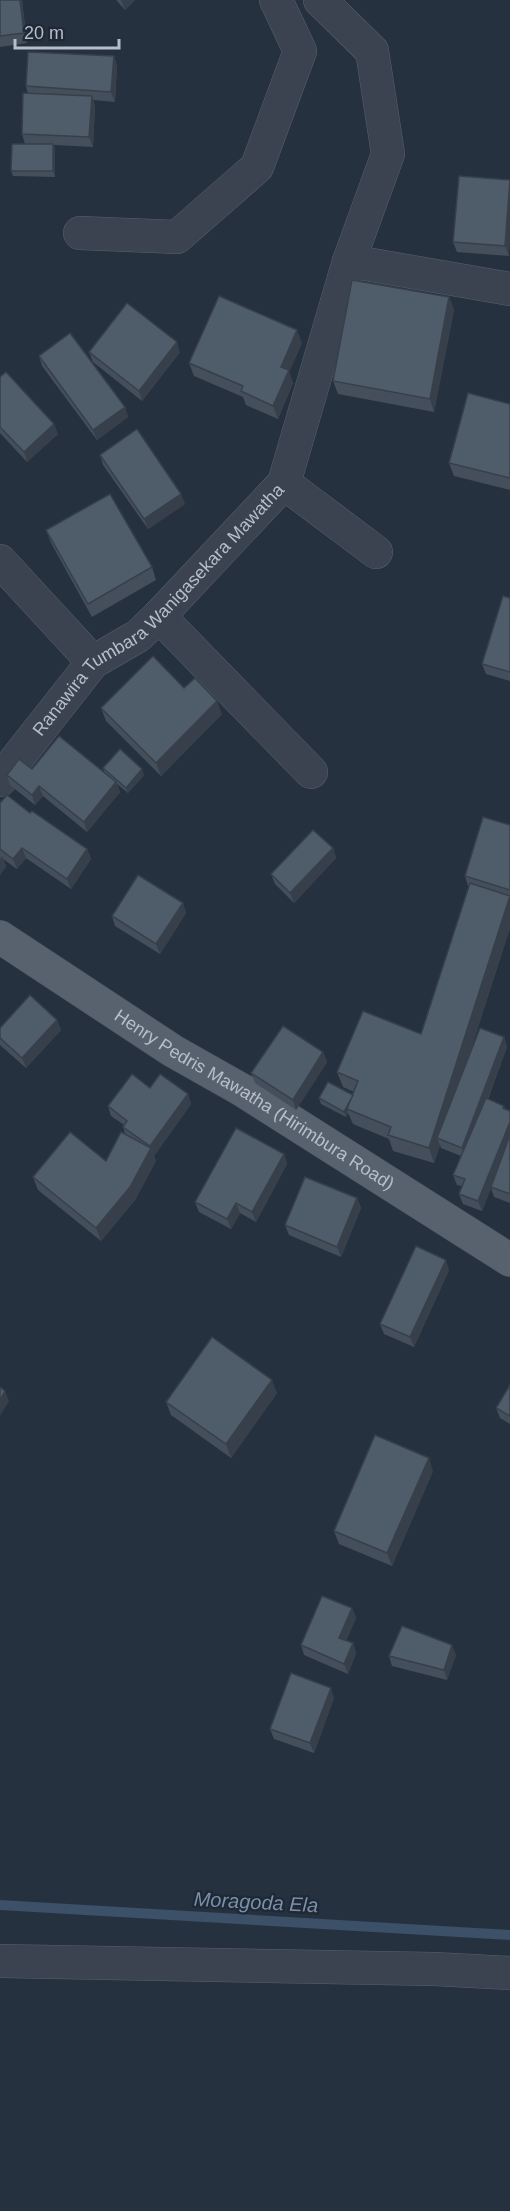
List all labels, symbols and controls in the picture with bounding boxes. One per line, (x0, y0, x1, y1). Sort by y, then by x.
scale bar (15, 12, 118, 50)
text: 20 m (24, 23, 64, 43)
street label: Ranawira Tumbara Wanigasekara Mawatha (29, 479, 289, 740)
street label: Henry Pedris Mawatha (Hirimbura Road) (111, 1005, 398, 1194)
water label: Moragoda Ela (193, 1888, 319, 1916)

